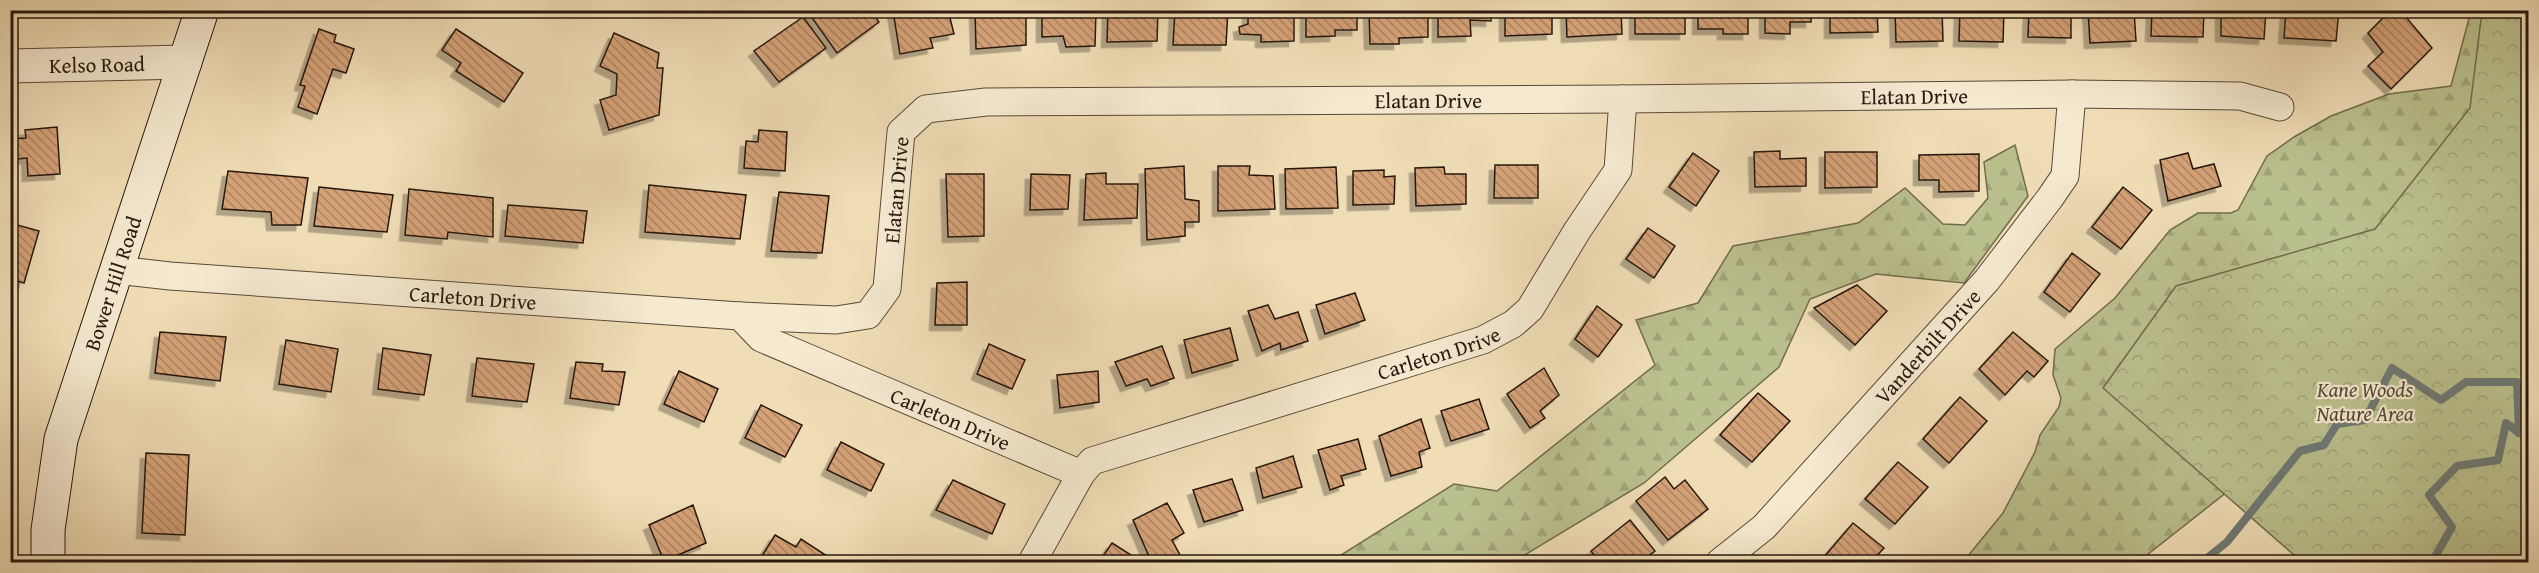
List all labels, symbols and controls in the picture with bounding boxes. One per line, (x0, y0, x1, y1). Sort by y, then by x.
street label: Kelso Road (49, 47, 146, 81)
street label: Elatan Drive (1860, 80, 1968, 112)
street label: Elatan Drive (1375, 84, 1482, 116)
street label: Elatan Drive (876, 135, 916, 245)
street label: Bower Hill Road (76, 211, 149, 355)
street label: Carleton Drive (408, 277, 538, 317)
street label: Vanderbilt Drive (1867, 281, 1988, 411)
street label: Carleton Drive (1373, 318, 1506, 387)
park label: Kane Woods Nature Area (2315, 374, 2414, 429)
street label: Carleton Drive (886, 379, 1015, 458)

